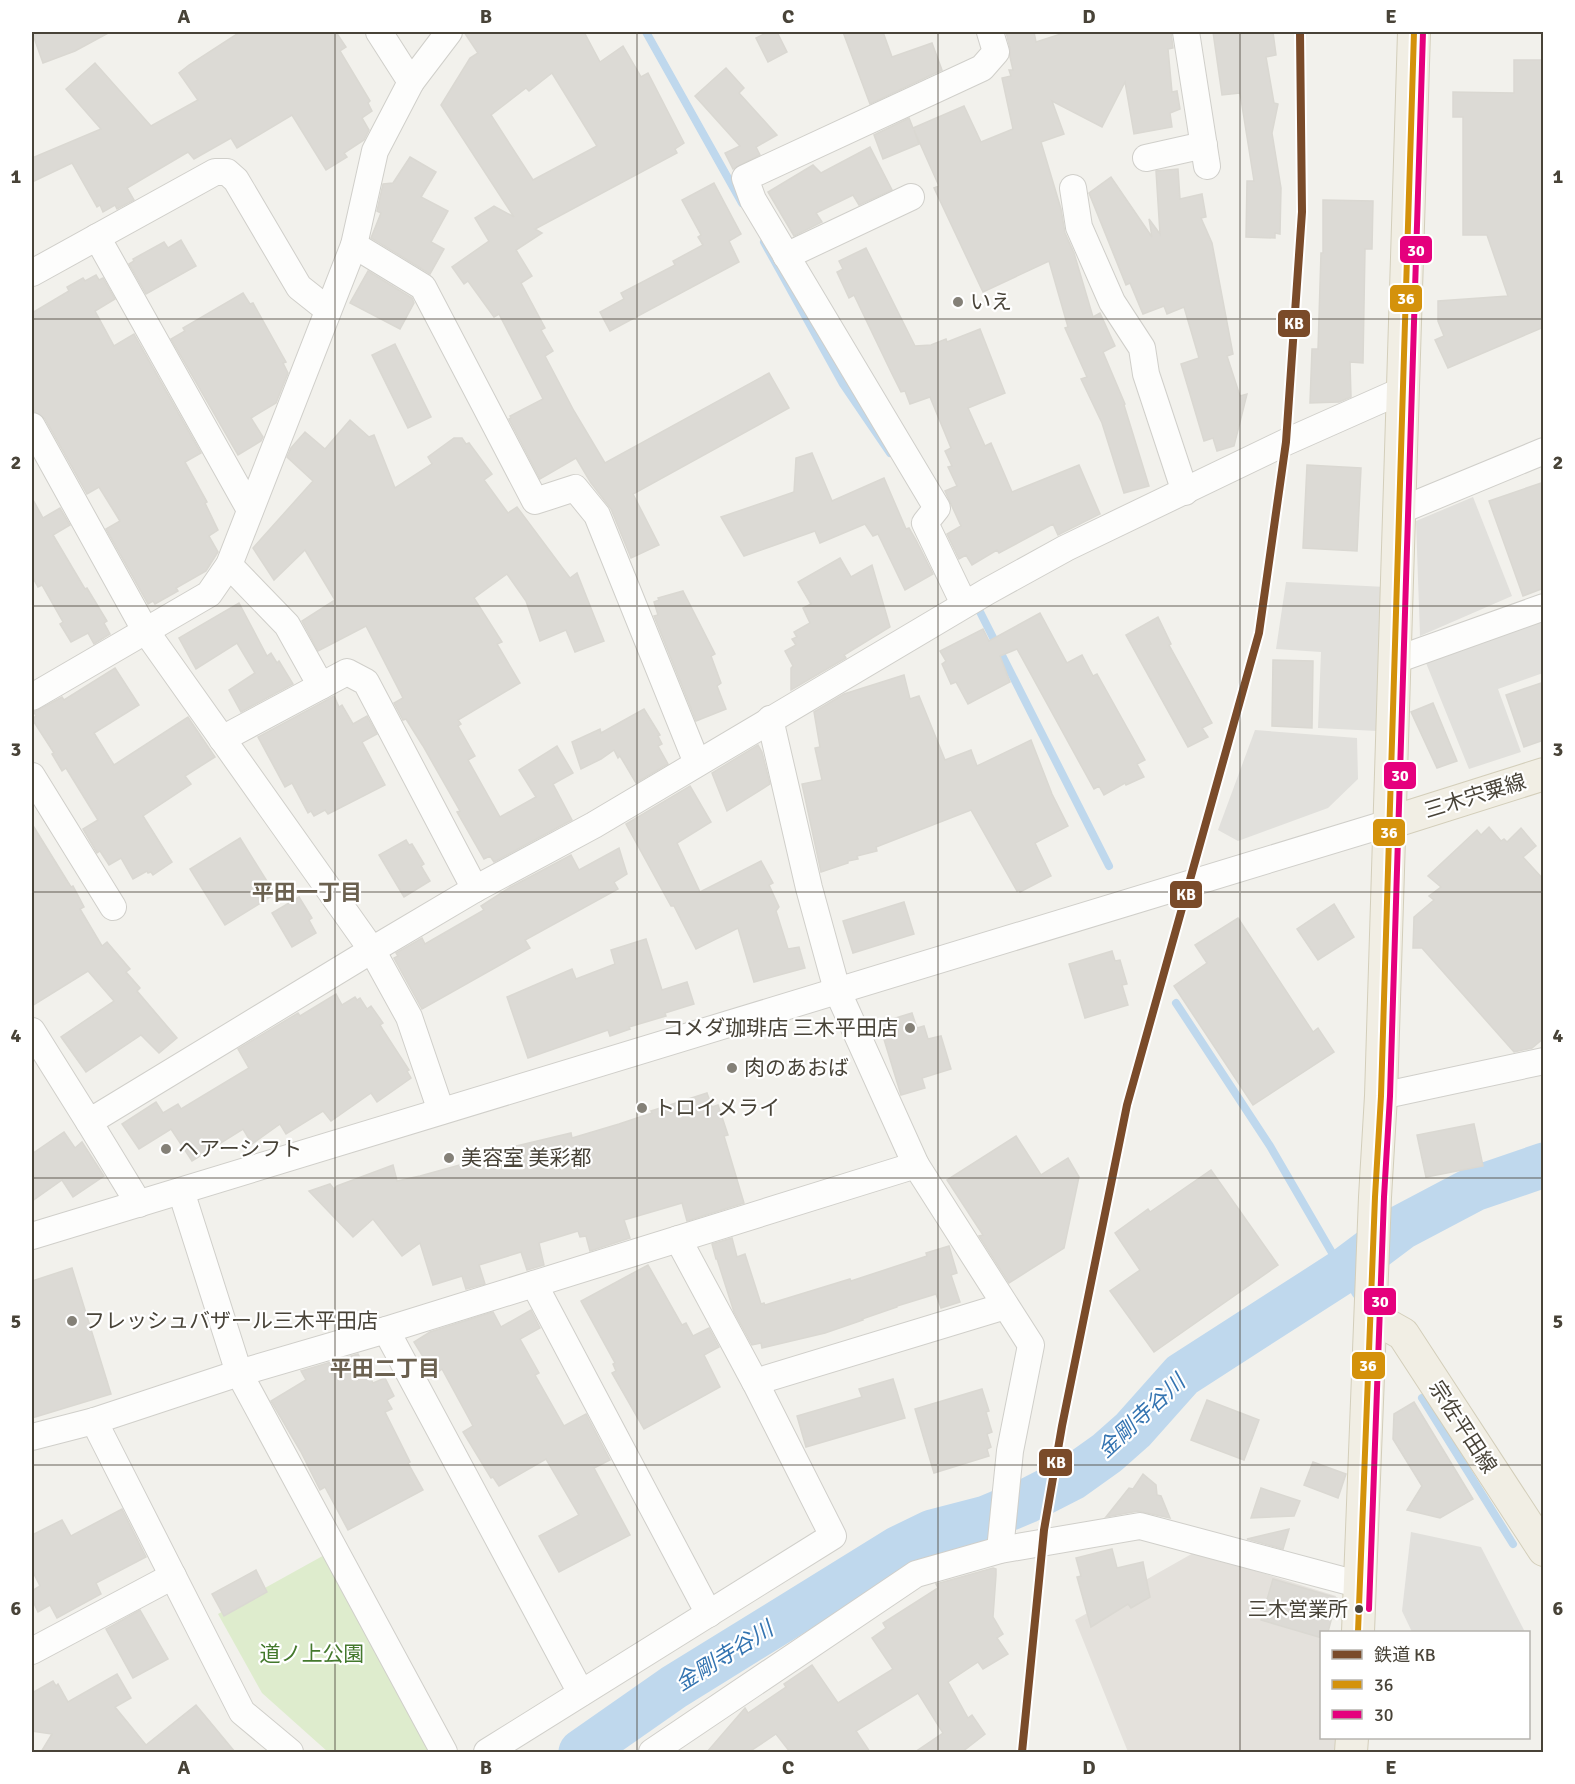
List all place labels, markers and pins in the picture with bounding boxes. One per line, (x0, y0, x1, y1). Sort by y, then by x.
place label: いえ (970, 289, 1012, 315)
marker: いえ (951, 295, 965, 309)
place label: コメダ珈琲店 三木平田店 (662, 1015, 898, 1041)
marker: コメダ珈琲店 三木平田店 (903, 1021, 917, 1035)
place label: 肉のあおば (744, 1055, 849, 1081)
marker: 肉のあおば (725, 1061, 739, 1075)
place label: トロイメライ (654, 1095, 780, 1121)
marker: トロイメライ (635, 1101, 649, 1115)
place label: ヘアーシフト (178, 1136, 302, 1162)
marker: ヘアーシフト (159, 1142, 173, 1156)
place label: 美容室 美彩都 (461, 1145, 592, 1171)
marker: 美容室 美彩都 (442, 1151, 456, 1165)
place label: フレッシュバザール三木平田店 (84, 1308, 378, 1334)
marker: フレッシュバザール三木平田店 (65, 1314, 79, 1328)
place label: 三木営業所 (1248, 1597, 1348, 1622)
marker: 三木営業所 (1353, 1603, 1365, 1615)

